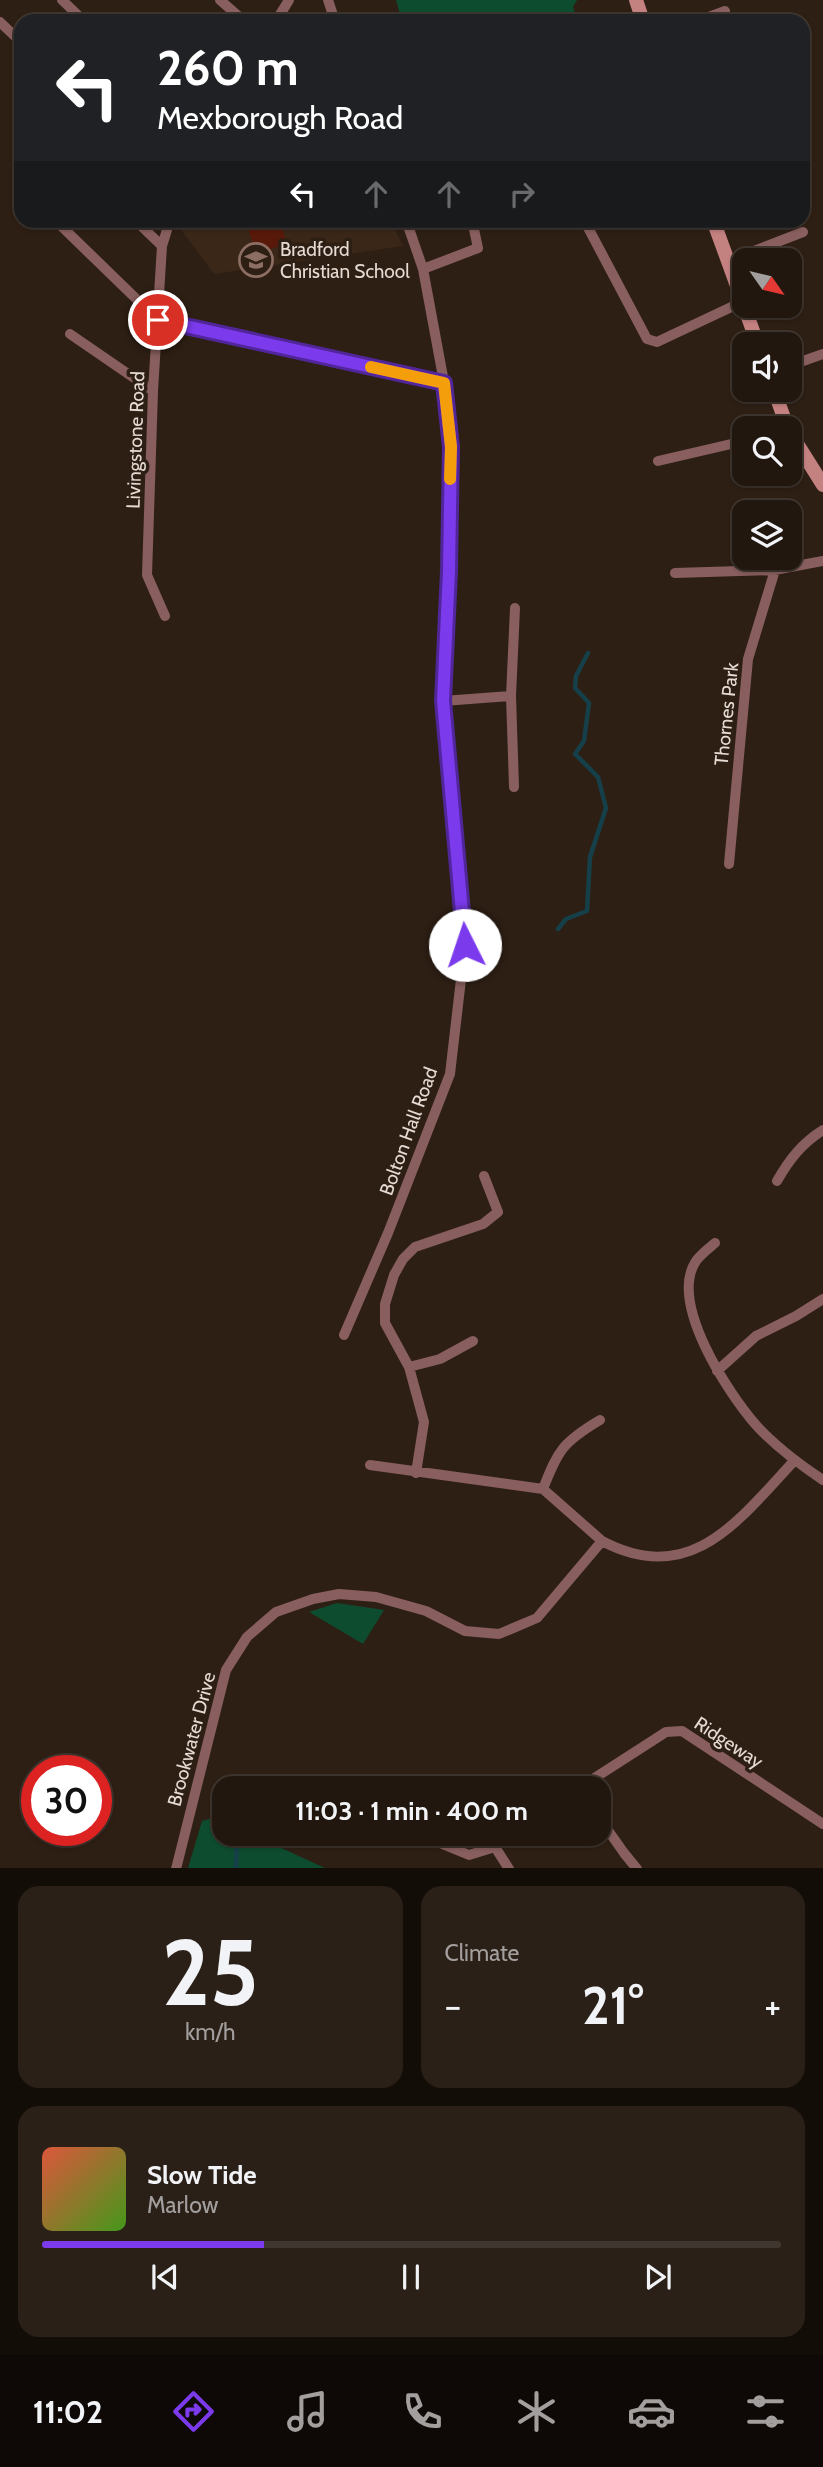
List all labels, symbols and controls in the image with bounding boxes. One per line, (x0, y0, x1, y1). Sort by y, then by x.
text: 260 m (157, 38, 299, 97)
icon: left (42, 42, 133, 133)
text: Mexborough Road (157, 98, 403, 137)
icon: left (284, 175, 322, 213)
icon: ahead (357, 175, 395, 213)
icon: ahead (430, 175, 468, 213)
icon: right (503, 175, 541, 213)
place label: Bradford Christian School (280, 238, 410, 283)
school or university icon: Bradford Christian School (237, 241, 275, 279)
north arrow (732, 248, 802, 318)
map controls (732, 248, 802, 570)
pin (128, 290, 188, 350)
icon: arrive (139, 301, 177, 339)
button: sound (732, 332, 802, 402)
street label: Livingstone Road (122, 371, 149, 509)
button: search (732, 416, 802, 486)
button: layers (732, 500, 802, 570)
street label: Thornes Park (710, 661, 743, 767)
position arrow (428, 908, 502, 982)
street label: Bolton Hall Road (375, 1064, 442, 1198)
street label: Brookwater Drive (163, 1669, 221, 1809)
street label: Ridgeway (690, 1712, 768, 1773)
speed limit sign: 30 (21, 1755, 112, 1846)
text: 11:03 · 1 min · 400 m (295, 1795, 528, 1827)
text: 25 (162, 1917, 259, 2028)
text: Climate (445, 1939, 519, 1967)
text: 21° (582, 1974, 644, 2037)
text: − (445, 1982, 461, 2029)
text: + (764, 1982, 781, 2029)
text: km/h (185, 2018, 235, 2046)
text: Slow Tide (147, 2159, 257, 2191)
text: Marlow (147, 2191, 218, 2219)
icon: previous (146, 2258, 184, 2296)
icon: pause (392, 2258, 430, 2296)
icon: next (639, 2258, 677, 2296)
icon: directions (169, 2387, 218, 2436)
icon: music (283, 2387, 332, 2436)
icon: phone (398, 2387, 447, 2436)
icon: climate (512, 2387, 561, 2436)
icon: car (627, 2387, 676, 2436)
icon: filters (741, 2387, 790, 2436)
text: 11:02 (33, 2392, 103, 2431)

